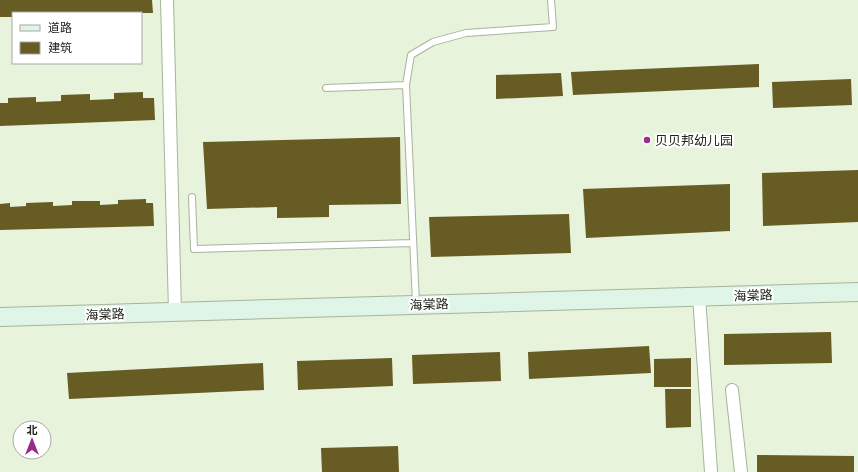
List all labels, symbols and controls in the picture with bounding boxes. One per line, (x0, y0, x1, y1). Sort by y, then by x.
legend (12, 12, 142, 64)
text: 道路 (48, 21, 72, 37)
text: 建筑 (48, 41, 72, 57)
place label: 贝贝邦幼儿园 (655, 134, 733, 150)
marker: 贝贝邦幼儿园 (642, 135, 652, 145)
street label: 海棠路 (733, 287, 773, 306)
street label: 海棠路 (409, 296, 449, 315)
street label: 海棠路 (85, 306, 125, 325)
north arrow (12, 420, 52, 460)
text: 北 (27, 424, 38, 438)

